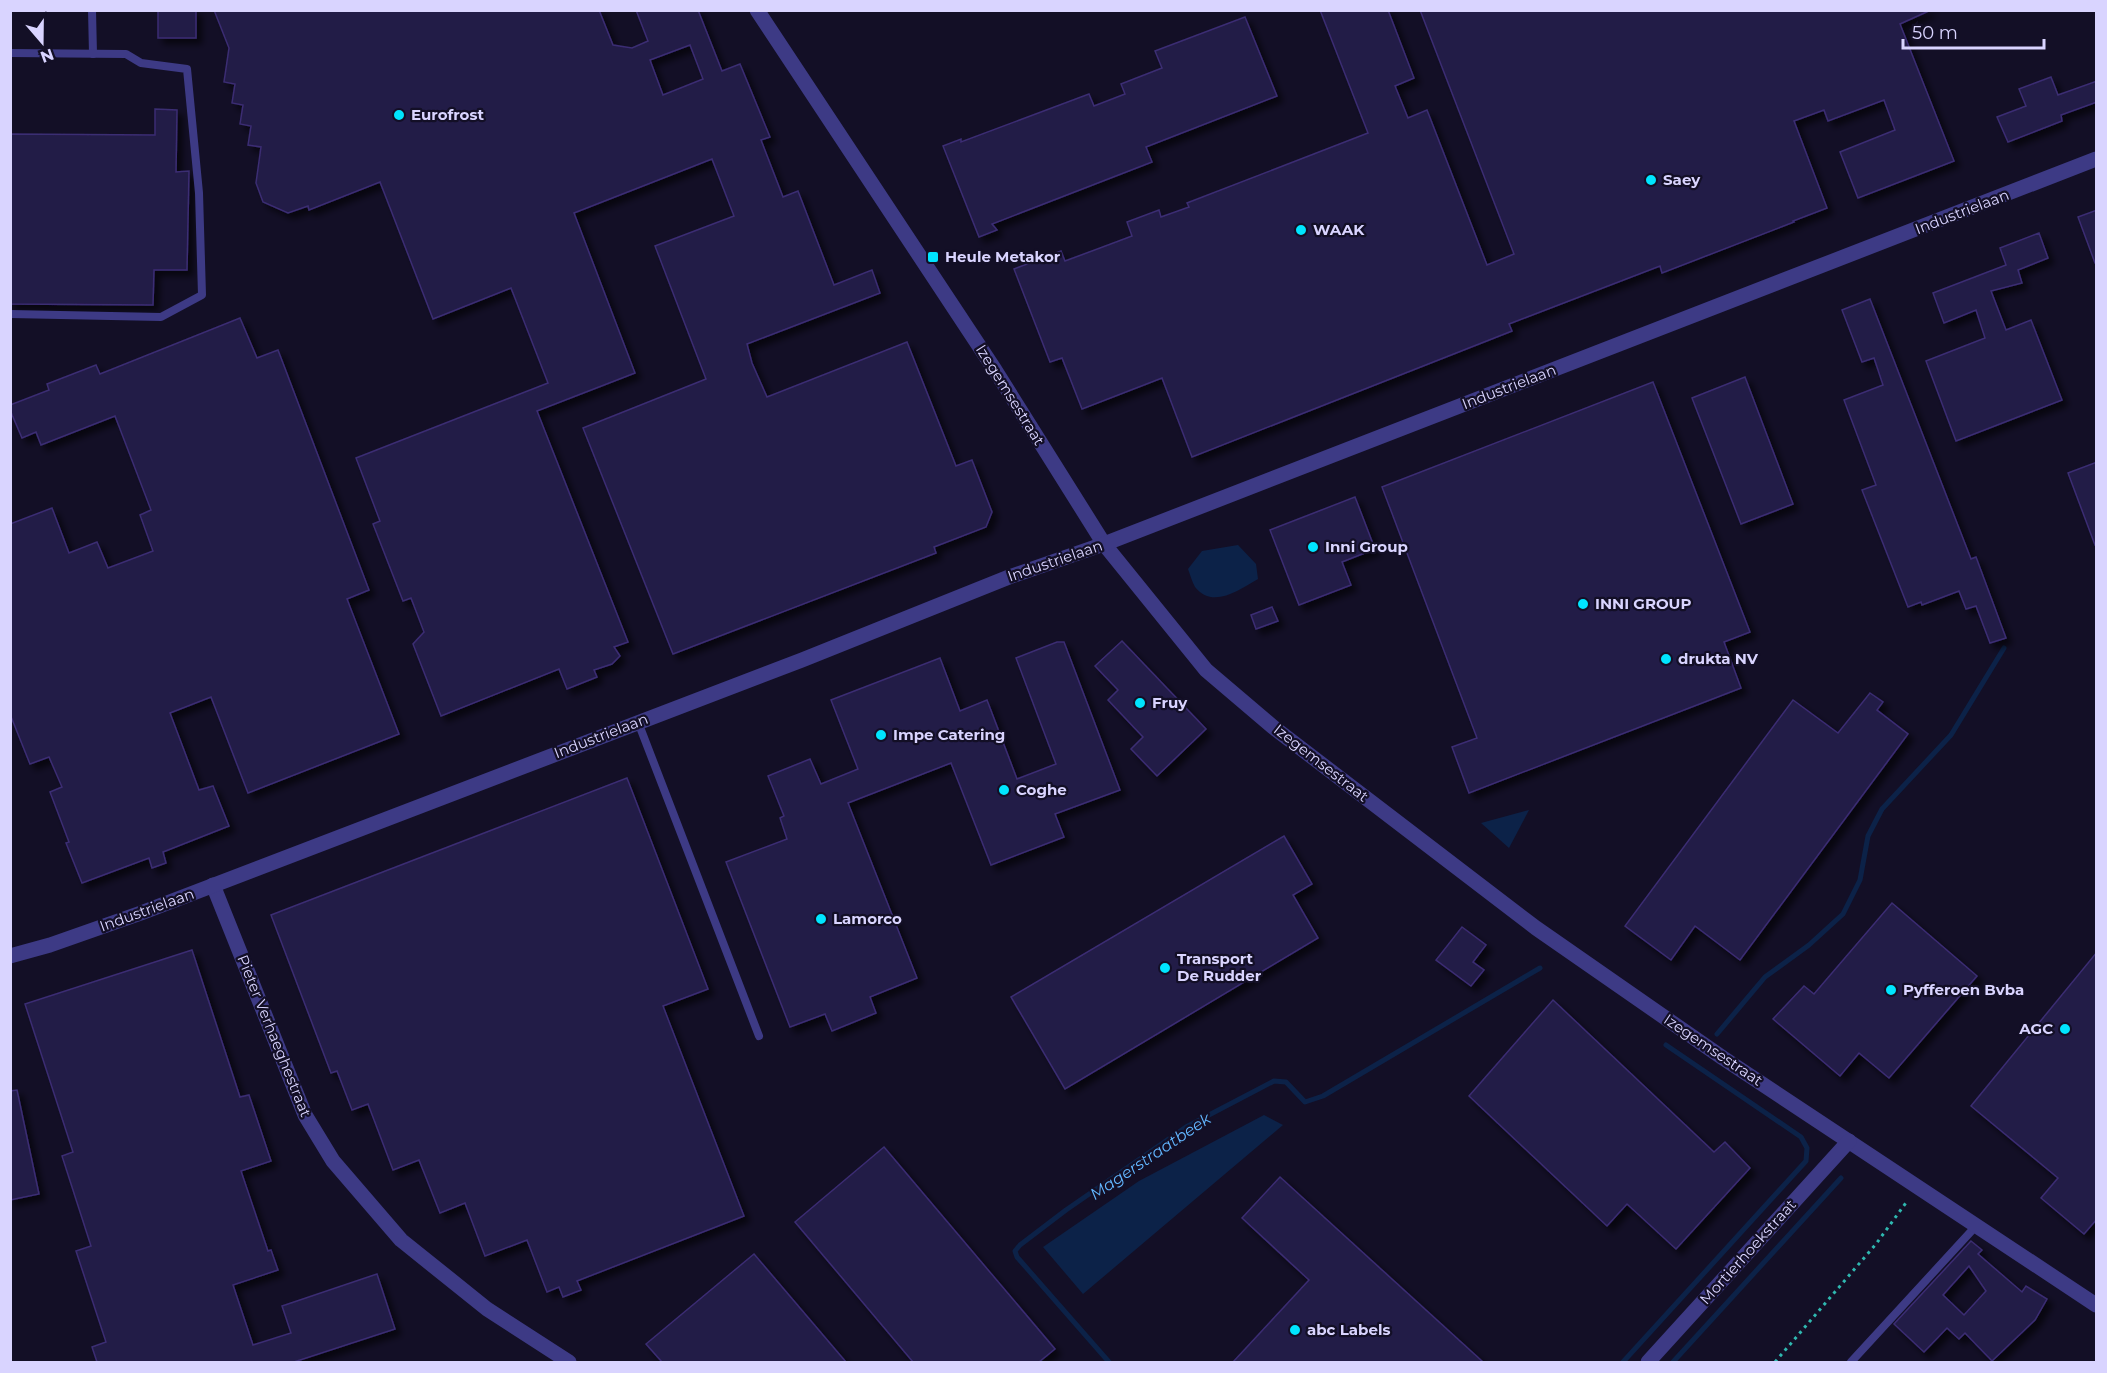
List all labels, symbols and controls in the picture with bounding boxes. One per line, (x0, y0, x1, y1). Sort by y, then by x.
north arrow (12, 12, 72, 72)
scale bar (1903, 12, 2044, 50)
text: 50 m (1912, 22, 1958, 44)
text: N (38, 44, 56, 67)
place label: Eurofrost (411, 105, 484, 124)
marker: Eurofrost (392, 108, 406, 122)
place label: Saey (1663, 170, 1701, 189)
marker: Saey (1644, 173, 1658, 187)
street label: Industrielaan (1912, 185, 2012, 238)
place label: WAAK (1313, 220, 1365, 239)
marker: WAAK (1294, 223, 1308, 237)
place label: Heule Metakor (945, 247, 1061, 266)
marker: Heule Metakor (926, 250, 940, 264)
street label: Izegemsestraat (972, 341, 1049, 449)
street label: Industrielaan (1459, 360, 1559, 413)
street label: Industrielaan (1005, 535, 1105, 586)
place label: Inni Group (1325, 537, 1408, 556)
marker: Inni Group (1306, 540, 1320, 554)
place label: INNI GROUP (1595, 594, 1691, 613)
marker: INNI GROUP (1576, 597, 1590, 611)
place label: drukta NV (1678, 649, 1759, 668)
marker: drukta NV (1659, 652, 1673, 666)
place label: Fruy (1152, 693, 1188, 712)
marker: Fruy (1133, 696, 1147, 710)
street label: Industrielaan (551, 709, 651, 762)
street label: Izegemsestraat (1270, 720, 1373, 806)
place label: Impe Catering (893, 725, 1005, 744)
marker: Impe Catering (874, 728, 888, 742)
place label: Coghe (1016, 780, 1067, 799)
marker: Coghe (997, 783, 1011, 797)
street label: Industrielaan (97, 884, 197, 935)
place label: Lamorco (833, 909, 902, 928)
marker: Lamorco (814, 912, 828, 926)
place label: Transport De Rudder (1177, 949, 1262, 985)
street label: Pieter Verhaeghestraat (233, 952, 316, 1120)
marker: Transport De Rudder (1158, 961, 1172, 975)
place label: Pyfferoen Bvba (1903, 980, 2024, 999)
marker: Pyfferoen Bvba (1884, 983, 1898, 997)
street label: Izegemsestraat (1660, 1009, 1766, 1090)
place label: AGC (2018, 1019, 2053, 1038)
marker: AGC (2058, 1022, 2072, 1036)
water label: Magerstraatbeek (1086, 1108, 1216, 1204)
street label: Mortierhoekstraat (1695, 1195, 1800, 1308)
place label: abc Labels (1307, 1320, 1390, 1339)
marker: abc Labels (1288, 1323, 1302, 1337)

